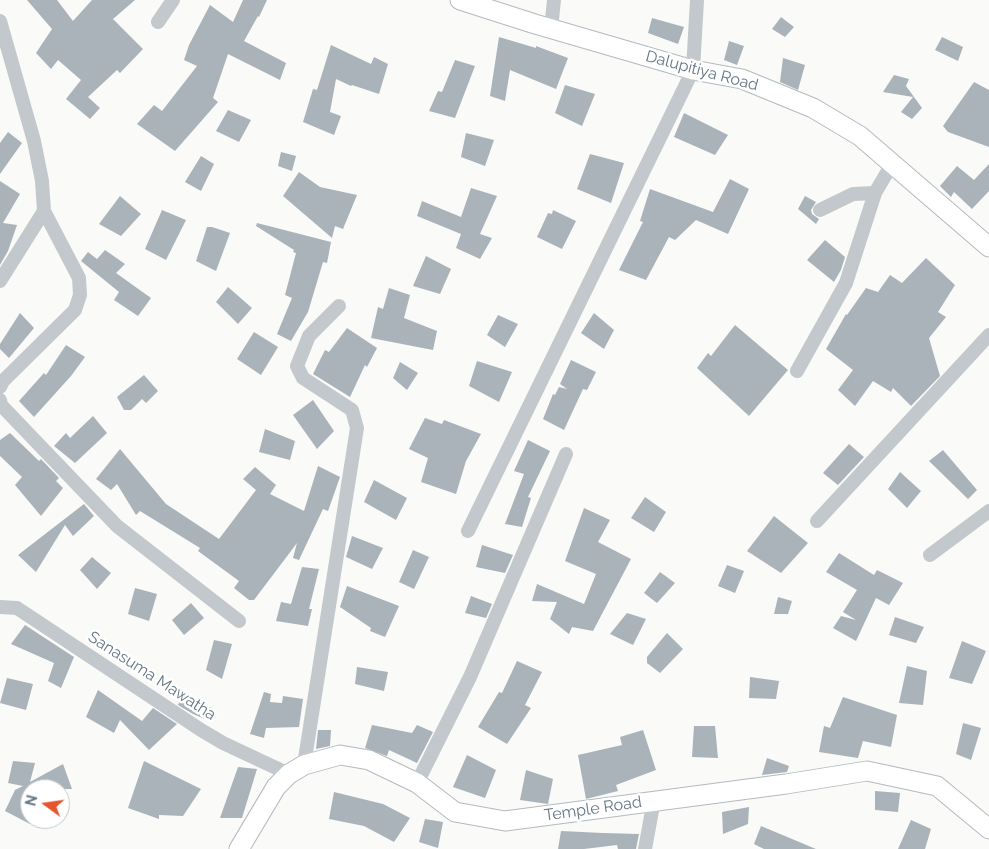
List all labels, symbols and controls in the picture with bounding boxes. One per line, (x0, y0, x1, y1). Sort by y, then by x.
street label: Dalupitiya Road (644, 47, 760, 95)
street label: Sanasuma Mawatha (85, 628, 219, 724)
north arrow (20, 779, 70, 829)
text: N (22, 793, 40, 808)
street label: Temple Road (543, 793, 643, 825)

